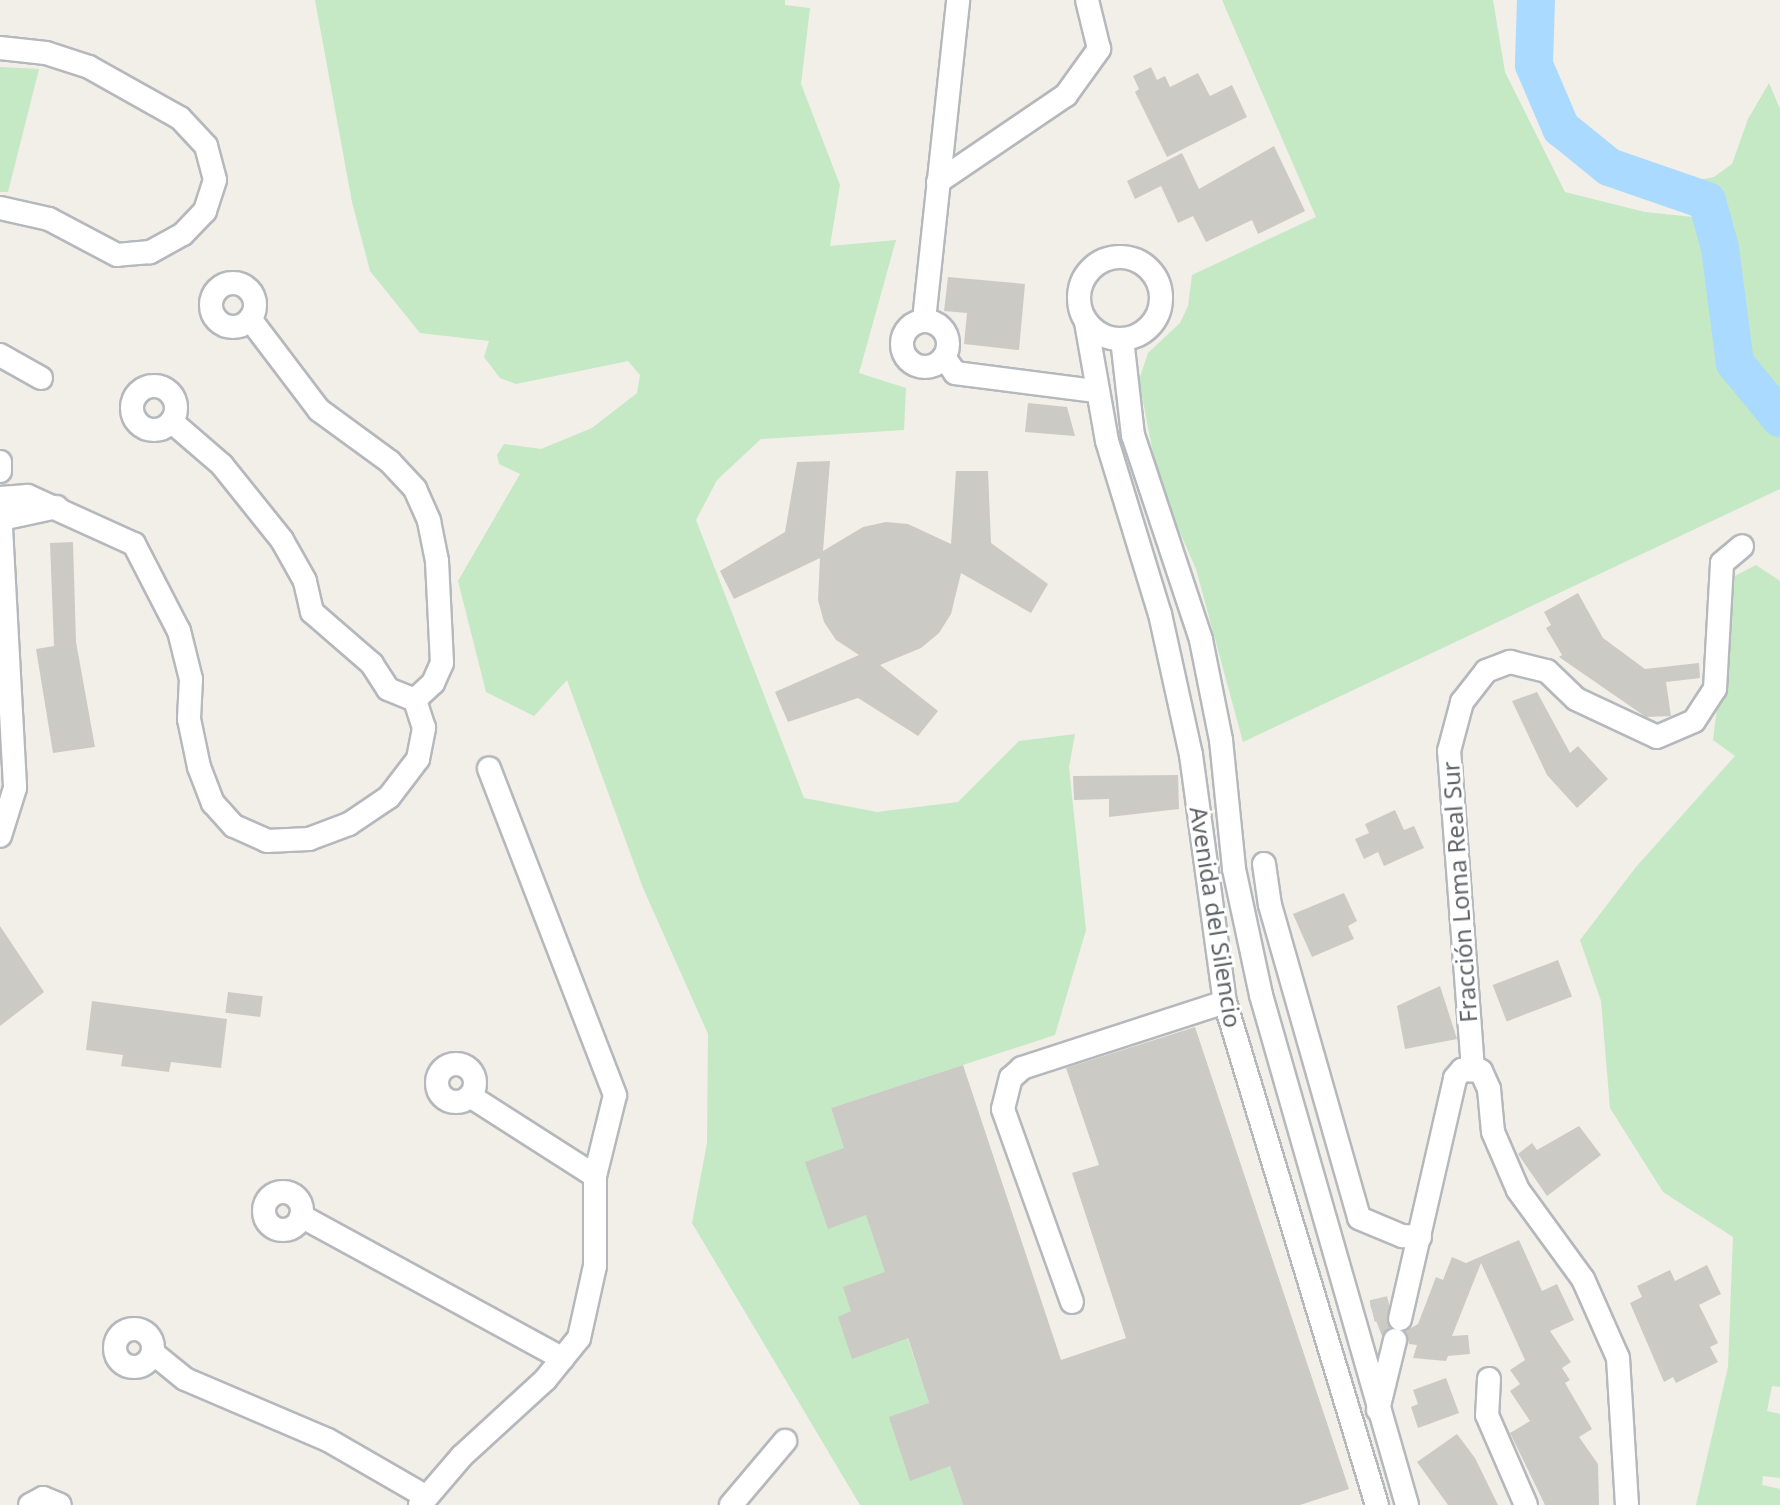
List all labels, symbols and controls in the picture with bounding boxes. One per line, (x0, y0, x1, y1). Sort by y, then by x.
street label: Fracción Loma Real Sur (1436, 760, 1482, 1024)
street label: Avenida del Silencio (1184, 804, 1248, 1030)

